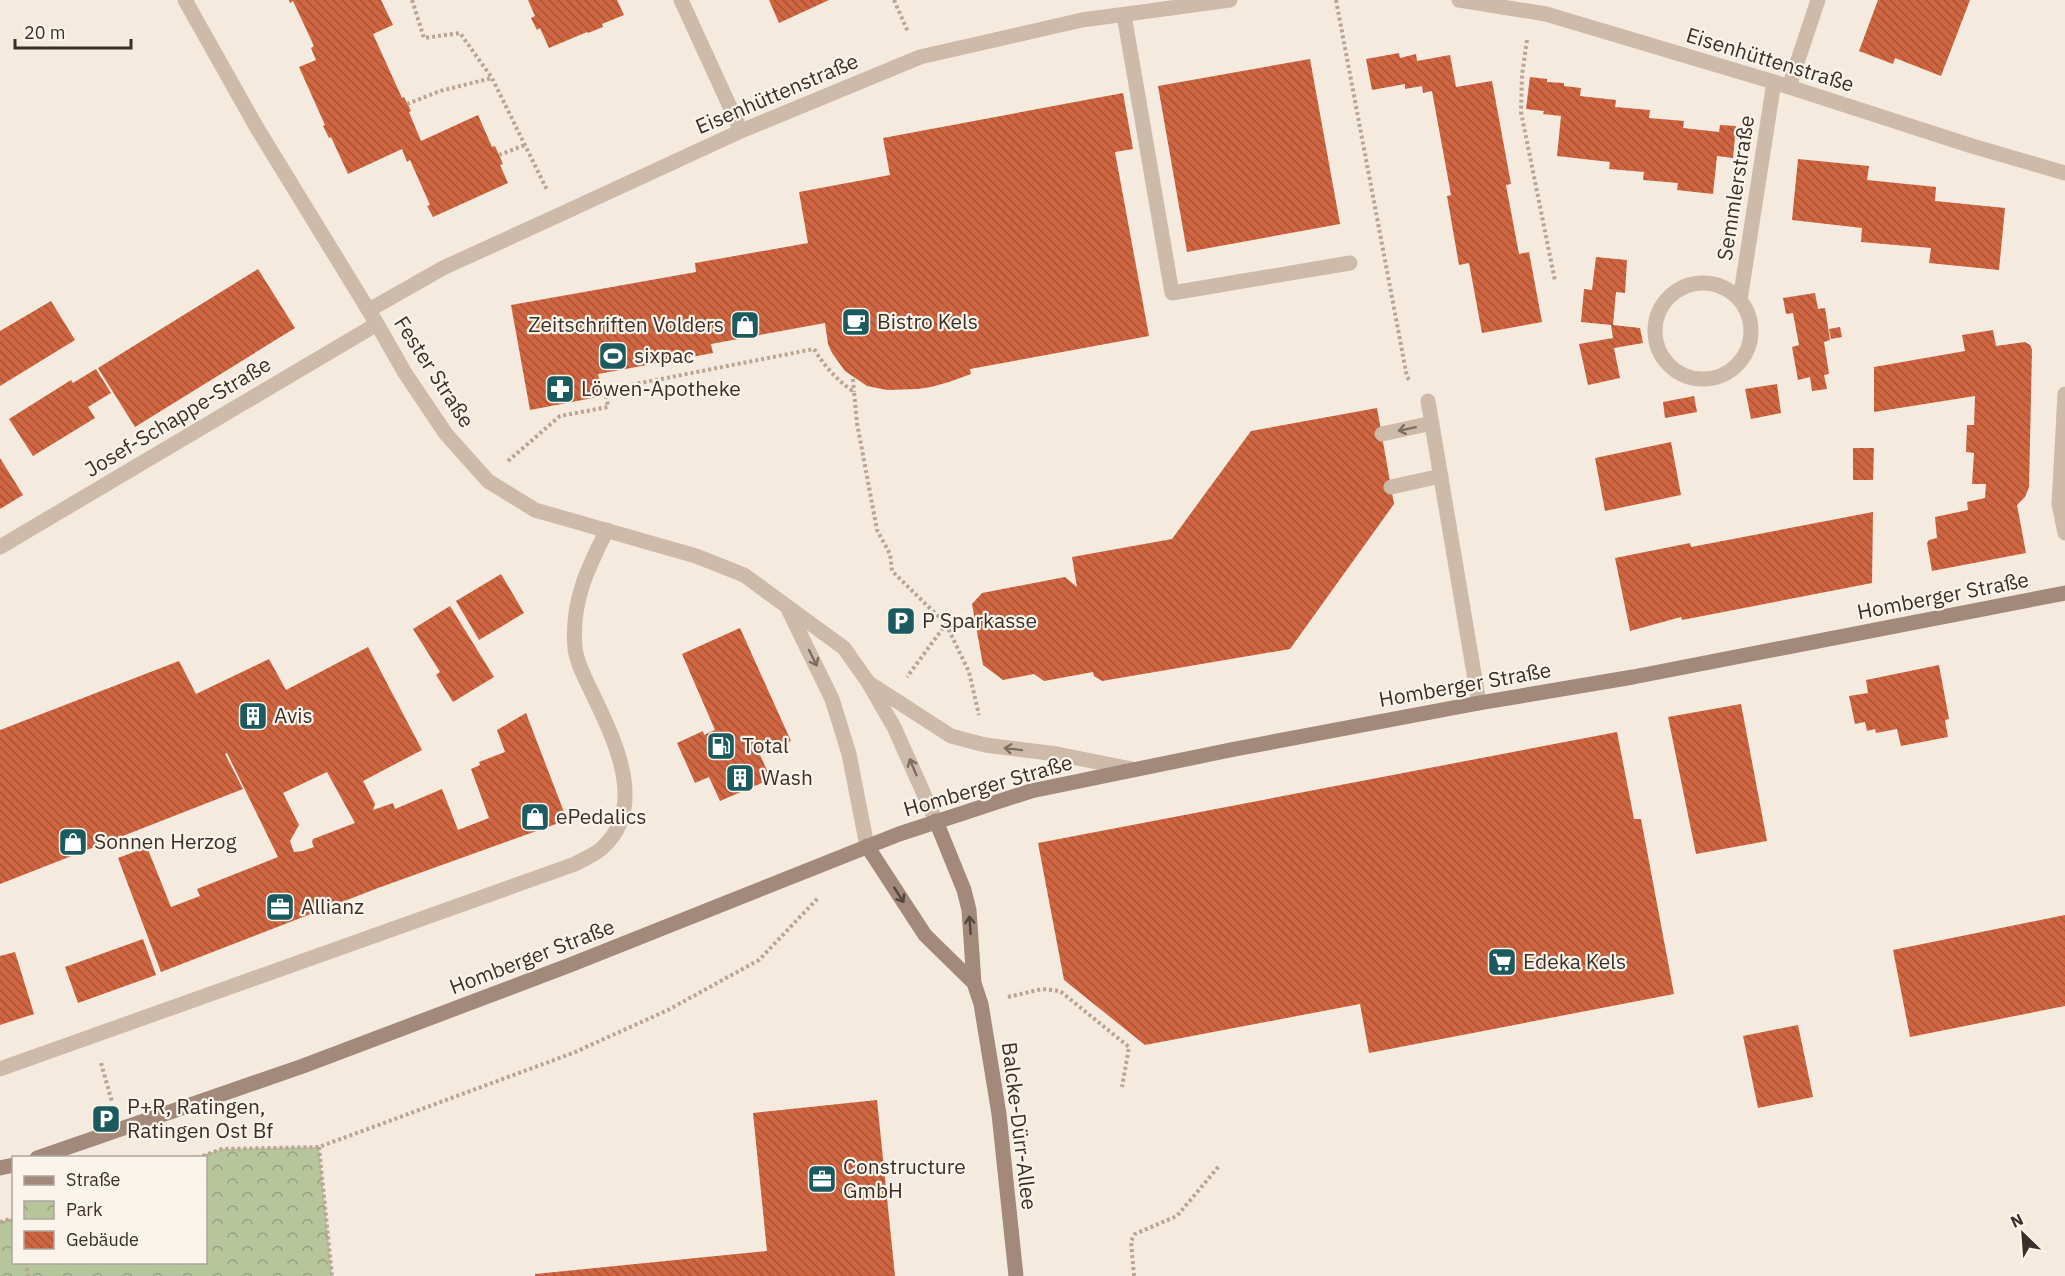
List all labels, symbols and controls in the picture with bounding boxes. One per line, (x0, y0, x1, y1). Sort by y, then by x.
scale bar (15, 12, 130, 50)
street label: Eisenhüttenstraße (1683, 20, 1858, 98)
text: 20 m (24, 21, 66, 44)
street label: Eisenhüttenstraße (691, 46, 862, 140)
street label: Semmlerstraße (1710, 113, 1760, 262)
cafe icon: Bistro Kels (840, 306, 872, 338)
place label: Bistro Kels (877, 307, 978, 335)
shop icon: Zeitschriften Volders (729, 309, 761, 341)
street label: Fester Straße (388, 310, 481, 433)
place label: Zeitschriften Volders (528, 310, 724, 338)
sports icon: sixpac (597, 340, 629, 372)
place label: sixpac (634, 341, 694, 369)
street label: Josef-Schappe-Straße (79, 349, 276, 483)
pharmacy icon: Löwen-Apotheke (544, 373, 576, 405)
place label: Löwen-Apotheke (581, 374, 741, 402)
one-way arrow (1397, 424, 1417, 435)
street label: Homberger Straße (1855, 565, 2031, 625)
parking icon: P Sparkasse (885, 605, 917, 637)
place label: P Sparkasse (922, 606, 1037, 634)
one-way arrow (807, 649, 819, 667)
street label: Homberger Straße (1377, 655, 1553, 713)
building icon: Avis (237, 700, 269, 732)
place label: Avis (274, 701, 313, 729)
fuel station icon: Total (705, 730, 737, 762)
place label: Total (742, 731, 789, 759)
one-way arrow (1003, 743, 1023, 754)
street label: Homberger Straße (900, 748, 1075, 823)
one-way arrow (907, 759, 918, 777)
building icon: Wash (724, 762, 756, 794)
place label: Wash (761, 763, 813, 791)
shop icon: ePedalics (519, 801, 551, 833)
place label: ePedalics (556, 802, 647, 830)
shop icon: Sonnen Herzog (57, 826, 89, 858)
place label: Sonnen Herzog (94, 827, 237, 855)
one-way arrow (893, 886, 905, 903)
office icon: Allianz (264, 891, 296, 923)
place label: Allianz (301, 892, 364, 920)
street label: Homberger Straße (445, 912, 618, 1000)
one-way arrow (965, 916, 976, 936)
supermarket icon: Edeka Kels (1486, 946, 1518, 978)
place label: Edeka Kels (1523, 947, 1626, 975)
street label: Balcke-Dürr-Allee (996, 1040, 1044, 1211)
place label: P+R, Ratingen, Ratingen Ost Bf (127, 1092, 273, 1144)
parking icon: P+R, Ratingen, Ratingen Ost Bf (90, 1103, 122, 1135)
place label: Constructure GmbH (843, 1152, 966, 1204)
legend (12, 1156, 207, 1264)
office icon: Constructure GmbH (806, 1163, 838, 1195)
text: Straße (66, 1168, 120, 1191)
text: Park (66, 1198, 103, 1221)
north arrow (1993, 1204, 2053, 1264)
text: N (2007, 1209, 2026, 1232)
text: Gebäude (66, 1228, 139, 1251)

